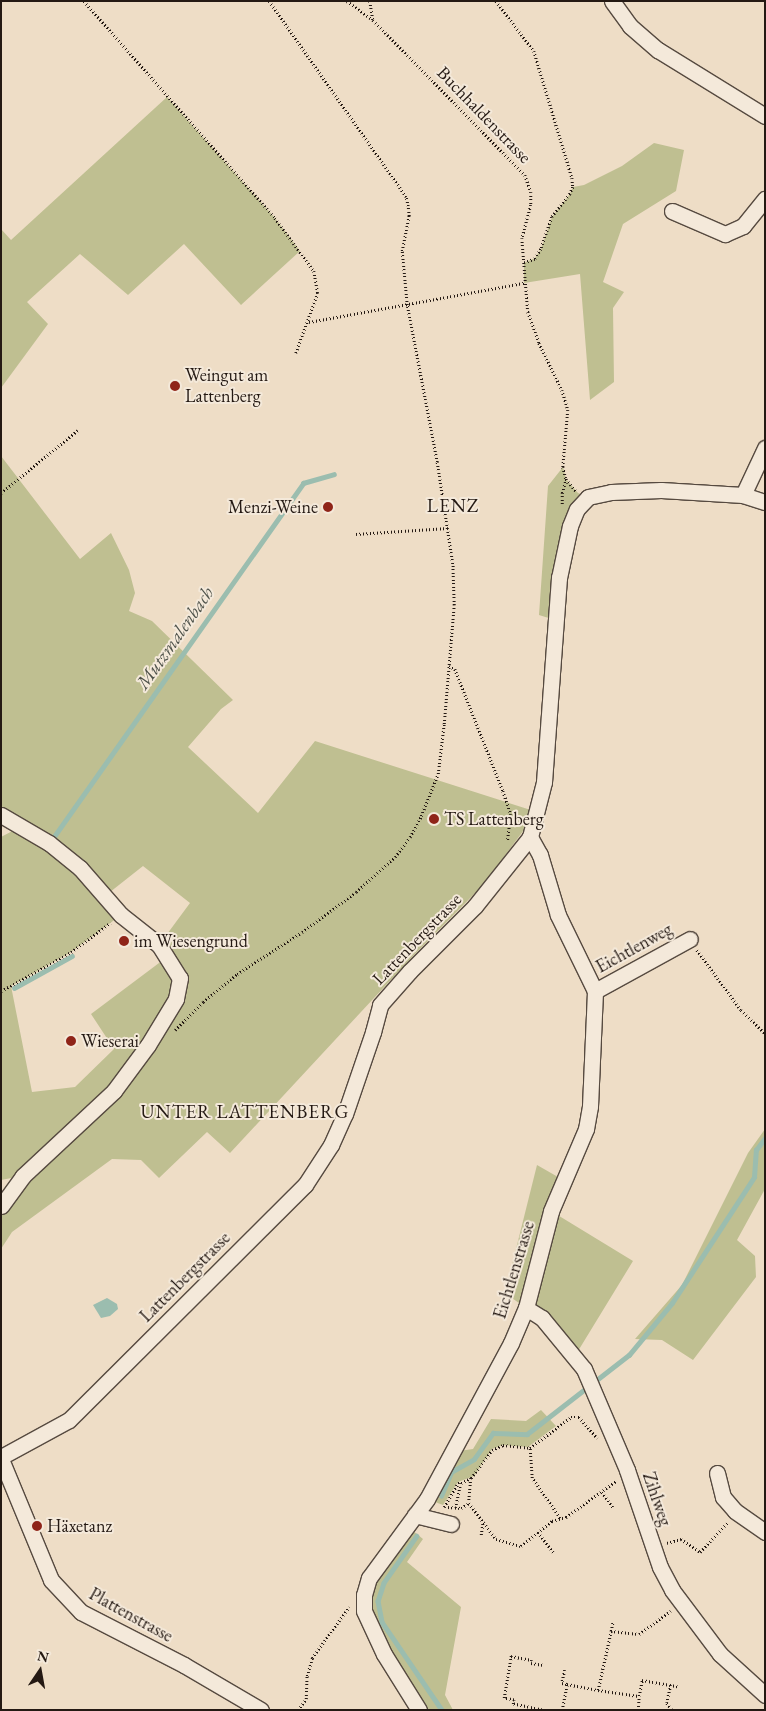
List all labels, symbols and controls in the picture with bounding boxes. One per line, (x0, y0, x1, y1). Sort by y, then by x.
street label: Buchhaldenstrasse (432, 62, 536, 168)
place label: Weingut am Lattenberg (185, 365, 268, 408)
marker: Weingut am Lattenberg (169, 380, 181, 392)
district label: LENZ (426, 495, 480, 517)
place label: Menzi-Weine (228, 496, 318, 518)
marker: Menzi-Weine (322, 501, 334, 513)
water label: Mutzmalenbach (131, 582, 219, 694)
place label: TS Lattenberg (444, 808, 544, 830)
marker: TS Lattenberg (428, 813, 440, 825)
street label: Lattenbergstrasse (368, 889, 466, 989)
street label: Eichtlenweg (592, 918, 676, 978)
place label: im Wiesengrund (134, 930, 248, 952)
marker: im Wiesengrund (118, 935, 130, 947)
place label: Wieserai (81, 1030, 139, 1052)
marker: Wieserai (65, 1035, 77, 1047)
district label: UNTER LATTENBERG (139, 1101, 351, 1123)
street label: Eichtlenstrasse (489, 1219, 539, 1321)
street label: Lattenbergstrasse (135, 1227, 235, 1327)
street label: Zihlweg (638, 1469, 676, 1529)
place label: Häxetanz (47, 1515, 112, 1537)
marker: Häxetanz (31, 1520, 43, 1532)
street label: Plattenstrasse (85, 1583, 177, 1647)
north arrow (15, 1646, 65, 1696)
text: N (36, 1646, 51, 1666)

